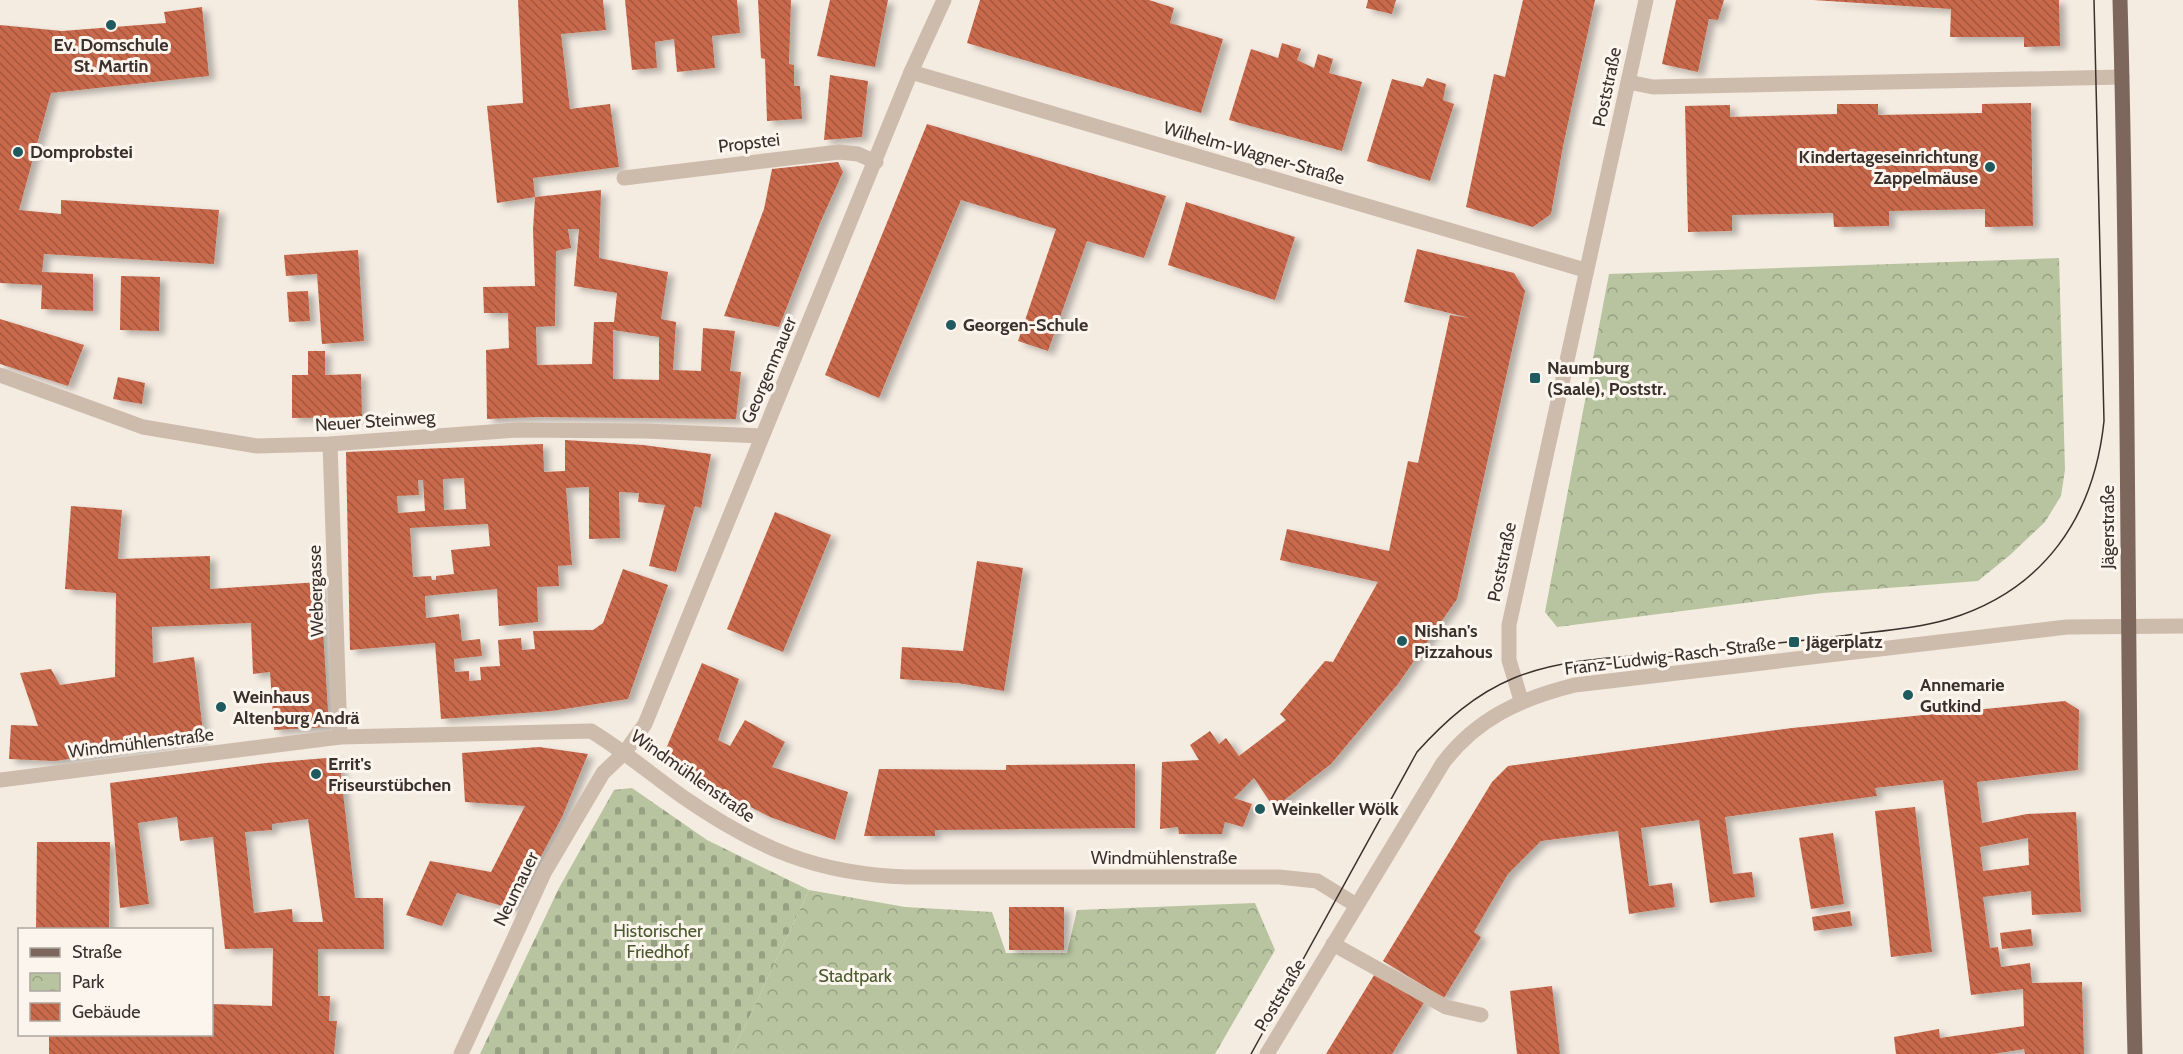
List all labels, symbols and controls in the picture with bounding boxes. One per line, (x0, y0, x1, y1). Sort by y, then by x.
marker: Ev. Domschule St. Martin (104, 18, 118, 32)
place label: Ev. Domschule St. Martin (54, 34, 169, 77)
street label: Poststraße (1588, 45, 1626, 129)
street label: Wilhelm-Wagner-Straße (1161, 117, 1347, 189)
street label: Propstei (717, 128, 781, 158)
place label: Domprobstei (30, 141, 133, 163)
marker: Domprobstei (11, 145, 25, 159)
place label: Kindertageseinrichtung Zappelmäuse (1799, 146, 1978, 189)
marker: Kindertageseinrichtung Zappelmäuse (1983, 160, 1997, 174)
street label: Georgenmauer (737, 313, 801, 427)
place label: Georgen-Schule (963, 314, 1088, 336)
marker: Georgen-Schule (944, 318, 958, 332)
place label: Naumburg (Saale), Poststr. (1547, 357, 1667, 400)
marker: Naumburg (Saale), Poststr. (1528, 371, 1542, 385)
street label: Neuer Steinweg (314, 406, 437, 436)
street label: Jägerstraße (2097, 485, 2119, 570)
street label: Poststraße (1483, 520, 1521, 604)
street label: Webergasse (303, 545, 329, 637)
place label: Nishan's Pizzahous (1414, 620, 1493, 663)
place label: Jägerplatz (1805, 631, 1883, 653)
street label: Franz-Ludwig-Rasch-Straße (1563, 632, 1777, 680)
marker: Nishan's Pizzahous (1395, 634, 1409, 648)
marker: Jägerplatz (1787, 635, 1801, 649)
place label: Annemarie Gutkind (1920, 674, 2005, 717)
place label: Weinhaus Altenburg Andrä (233, 686, 360, 729)
marker: Annemarie Gutkind (1901, 688, 1915, 702)
marker: Weinhaus Altenburg Andrä (214, 700, 228, 714)
street label: Windmühlenstraße (67, 723, 215, 763)
street label: Windmühlenstraße (627, 725, 759, 827)
place label: Errit's Friseurstübchen (328, 753, 451, 796)
marker: Errit's Friseurstübchen (309, 767, 323, 781)
place label: Weinkeller Wölk (1272, 798, 1399, 820)
marker: Weinkeller Wölk (1253, 802, 1267, 816)
street label: Windmühlenstraße (1091, 847, 1237, 869)
street label: Neumauer (489, 848, 544, 930)
park label: Historischer Friedhof (613, 920, 703, 963)
legend (18, 928, 213, 1036)
text: Straße (72, 941, 122, 963)
street label: Poststraße (1250, 955, 1310, 1035)
park label: Stadtpark (818, 965, 893, 987)
text: Park (72, 971, 105, 993)
text: Gebäude (72, 1001, 141, 1023)

